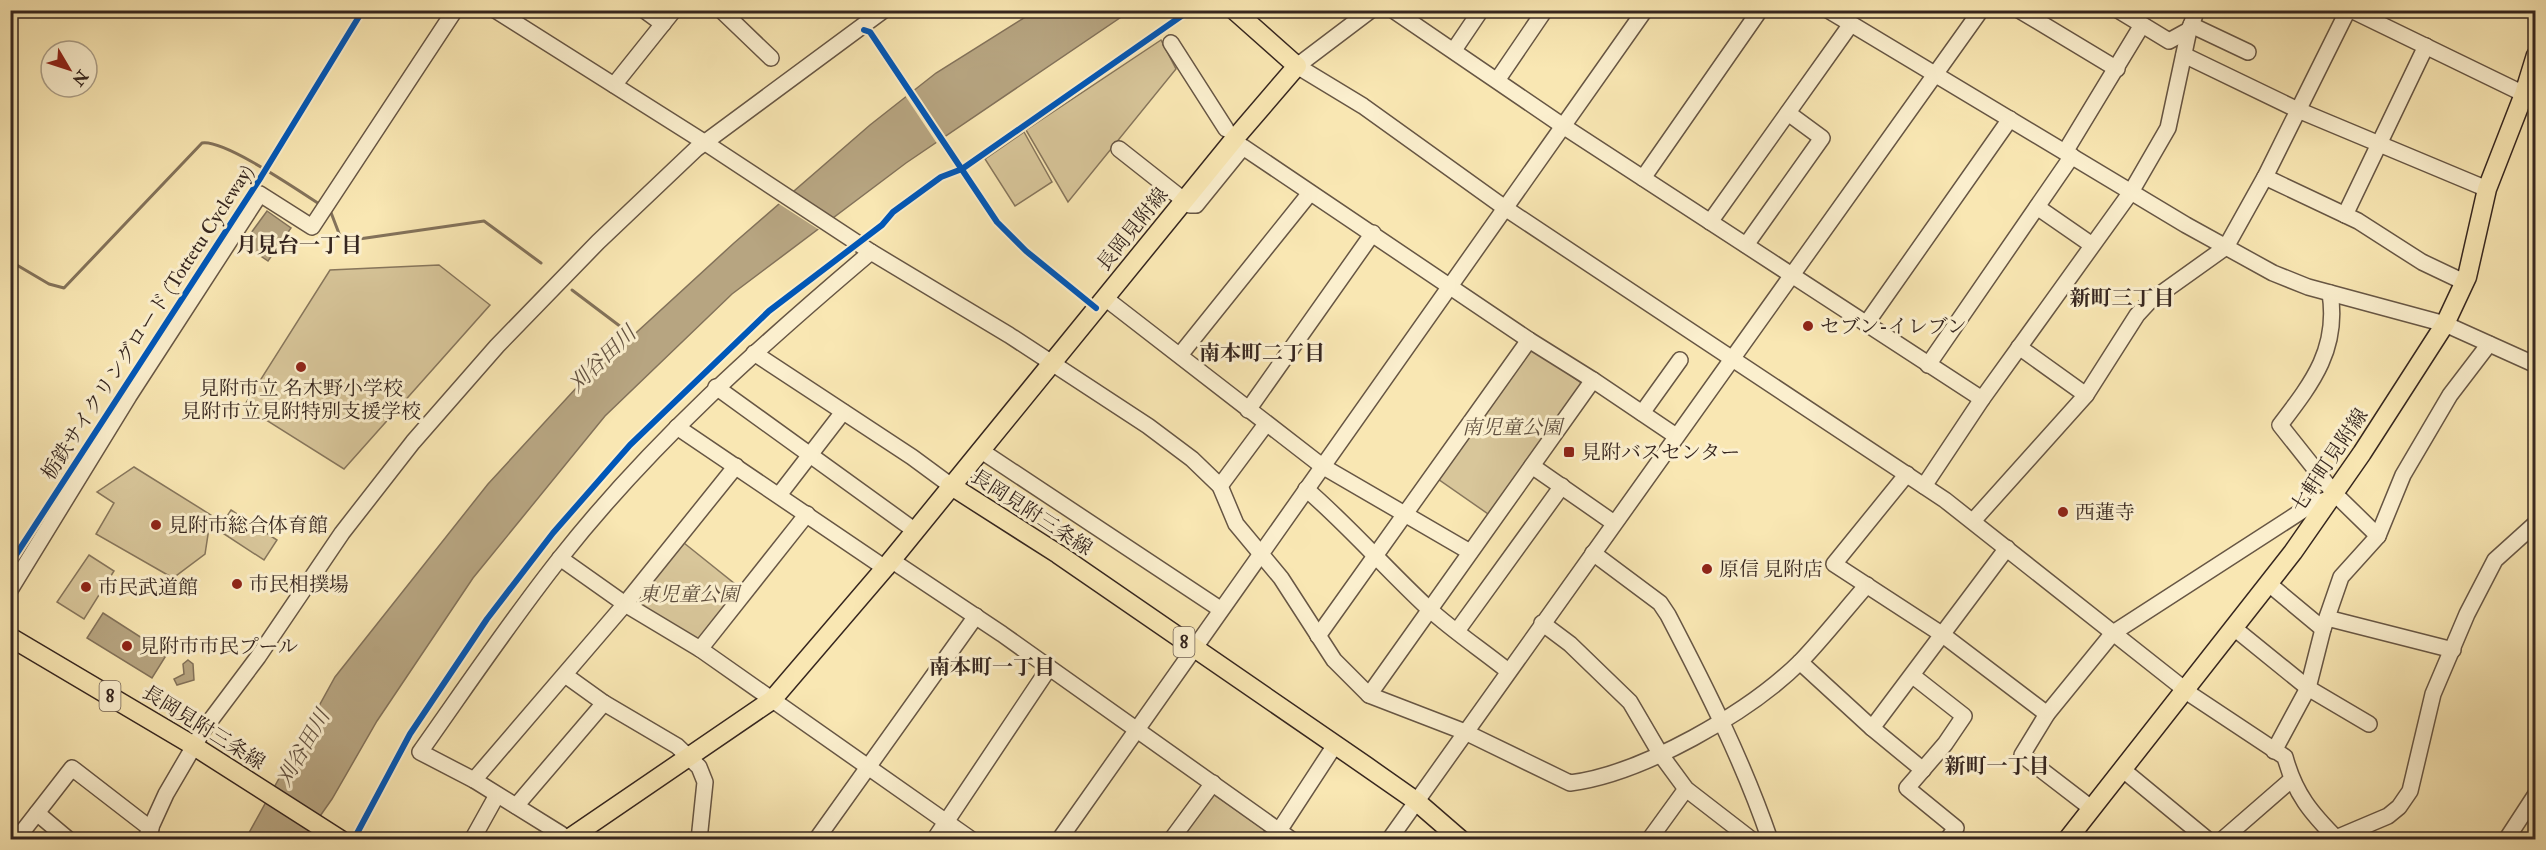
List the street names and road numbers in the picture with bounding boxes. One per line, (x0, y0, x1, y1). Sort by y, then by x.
street label: 栃鉄サイクリングロード (Tottetu Cycleway) (36, 160, 259, 485)
street label: 長岡見附線 (1091, 183, 1174, 276)
street label: 七軒町見附線 (2285, 404, 2373, 517)
street label: 長岡見附三条線 (966, 464, 1097, 561)
road number: 8 (1174, 627, 1194, 657)
street label: 長岡見附三条線 (138, 680, 270, 775)
road number: 8 (100, 681, 120, 711)

